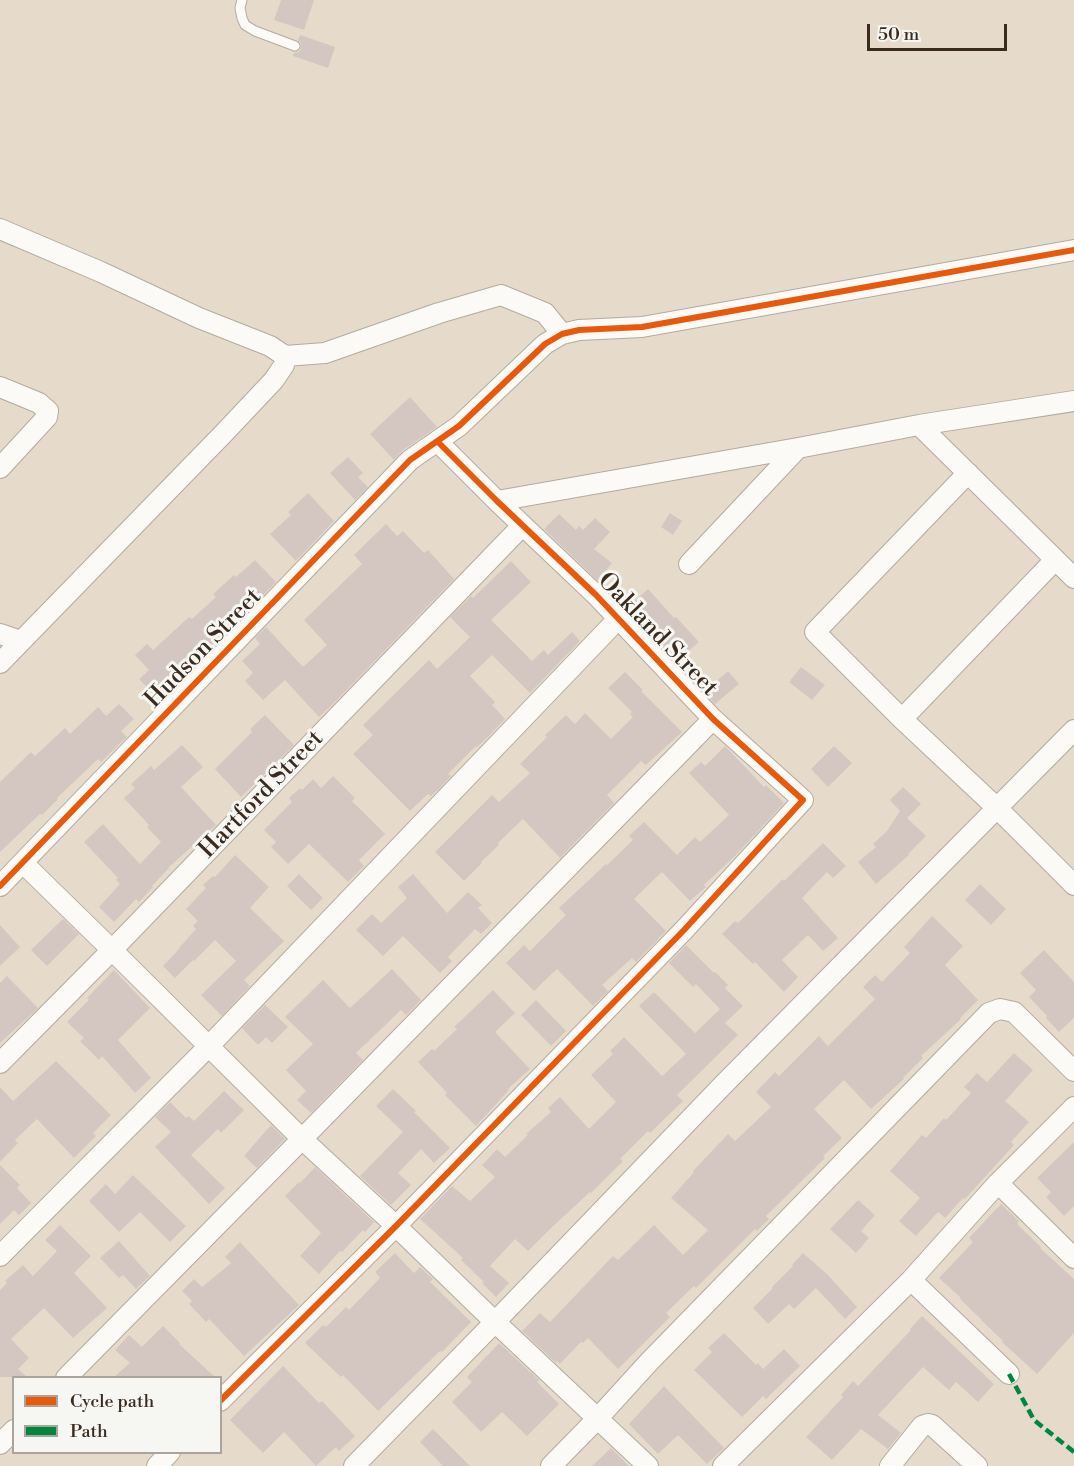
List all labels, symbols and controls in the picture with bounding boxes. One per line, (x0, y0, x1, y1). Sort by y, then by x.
scale bar (870, 12, 1010, 50)
text: 50 m (878, 23, 919, 46)
street label: Oakland Street (591, 567, 723, 703)
street label: Hudson Street (140, 583, 268, 715)
street label: Hartford Street (194, 725, 330, 865)
legend (12, 1376, 222, 1454)
text: Cycle path (70, 1390, 154, 1413)
text: Path (70, 1420, 108, 1443)

